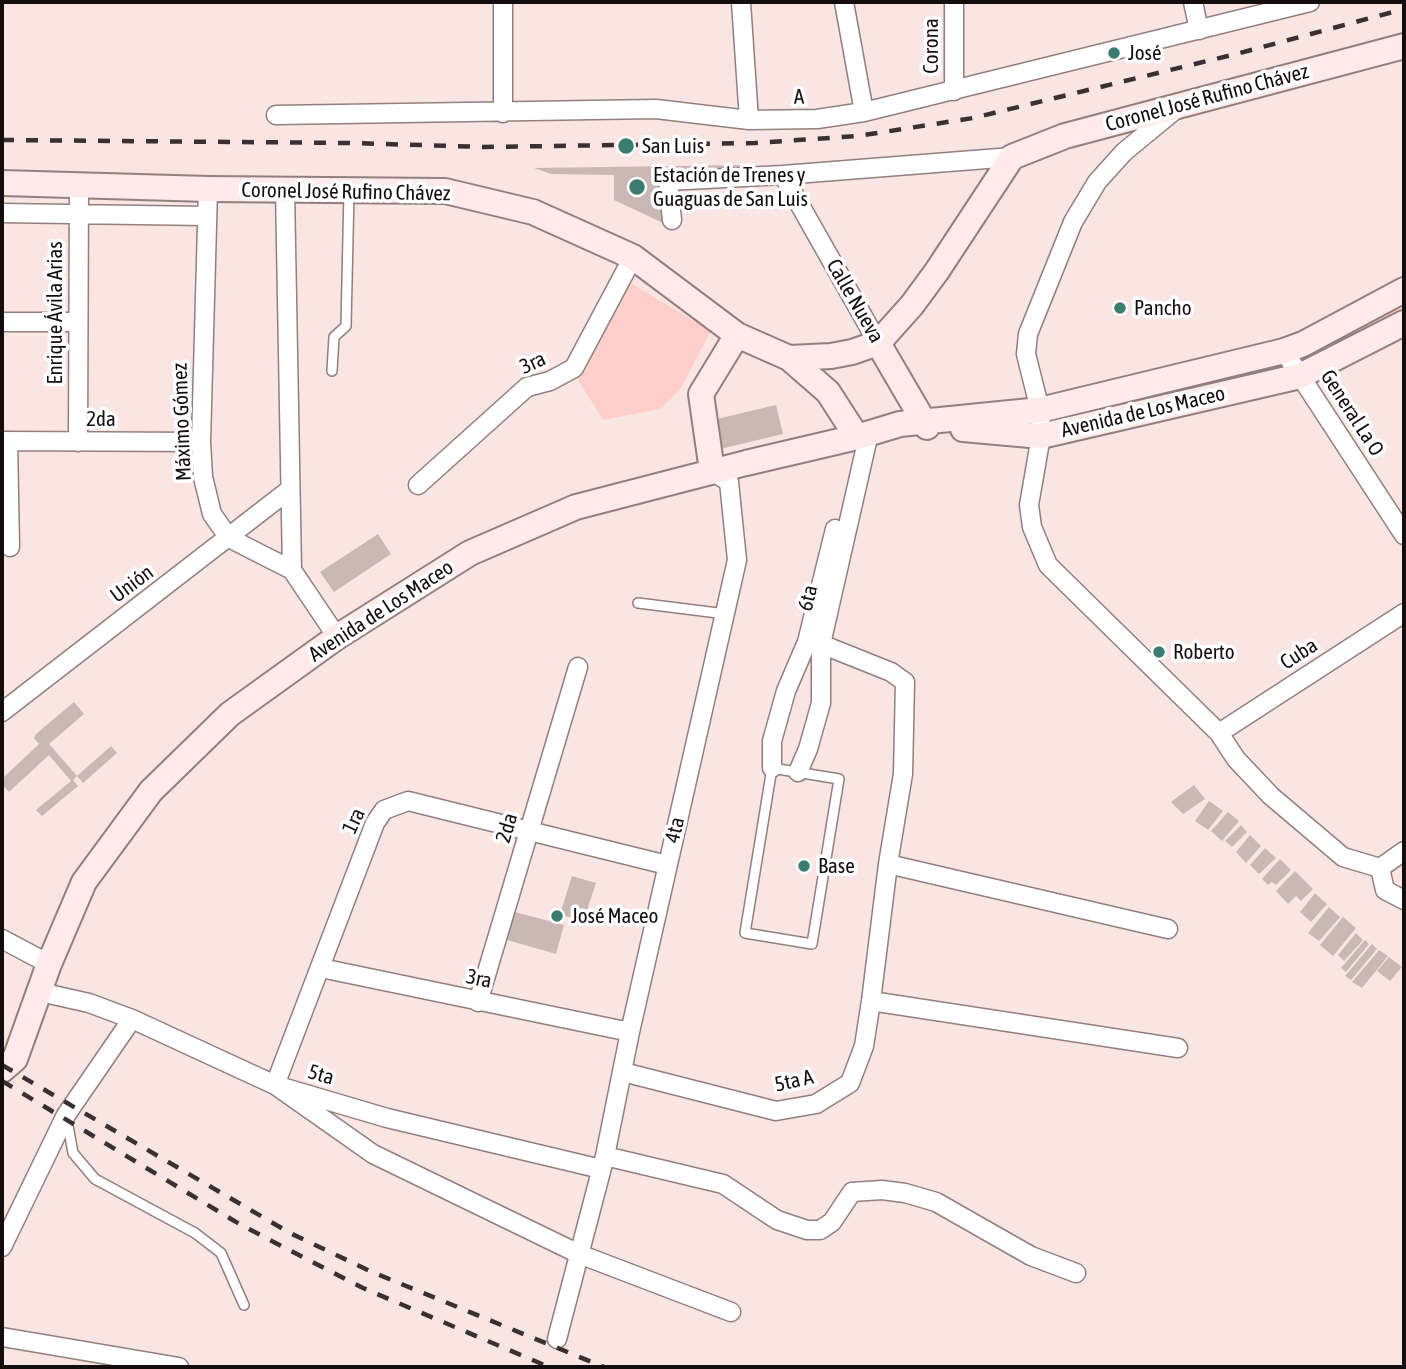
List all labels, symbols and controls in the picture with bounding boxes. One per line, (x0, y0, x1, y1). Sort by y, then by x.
street label: Corona (918, 18, 944, 74)
place label: José (1128, 40, 1162, 66)
marker: José (1106, 45, 1122, 61)
street label: Coronel José Rufino Chávez (1103, 59, 1311, 137)
street label: A (794, 84, 804, 110)
place label: San Luis (642, 133, 704, 159)
marker: San Luis (616, 136, 636, 156)
place label: Estación de Trenes y Guaguas de San Luis (653, 162, 808, 212)
marker: Estación de Trenes y Guaguas de San Luis (627, 177, 647, 197)
street label: Coronel José Rufino Chávez (241, 178, 451, 206)
street label: Enrique Ávila Arias (42, 241, 68, 385)
street label: Calle Nueva (821, 255, 889, 347)
place label: Pancho (1134, 295, 1192, 321)
marker: Pancho (1112, 300, 1128, 316)
street label: 3ra (516, 346, 550, 380)
street label: Máximo Gómez (167, 362, 197, 482)
street label: General La O (1315, 365, 1389, 461)
street label: Avenida de Los Maceo (1059, 381, 1227, 443)
street label: 2da (86, 406, 116, 432)
street label: Avenida de Los Maceo (304, 555, 458, 667)
street label: Unión (105, 560, 159, 608)
street label: 6ta (793, 583, 823, 613)
street label: Cuba (1276, 633, 1322, 675)
place label: Roberto (1173, 639, 1235, 665)
marker: Roberto (1151, 644, 1167, 660)
street label: 1ra (337, 804, 371, 838)
street label: 2da (491, 810, 523, 846)
street label: 4ta (660, 815, 690, 845)
place label: Base (818, 853, 855, 879)
marker: Base (796, 858, 812, 874)
place label: José Maceo (571, 903, 658, 929)
marker: José Maceo (549, 908, 565, 924)
street label: 3ra (464, 964, 494, 994)
street label: 5ta (305, 1059, 337, 1091)
street label: 5ta A (772, 1064, 816, 1098)

